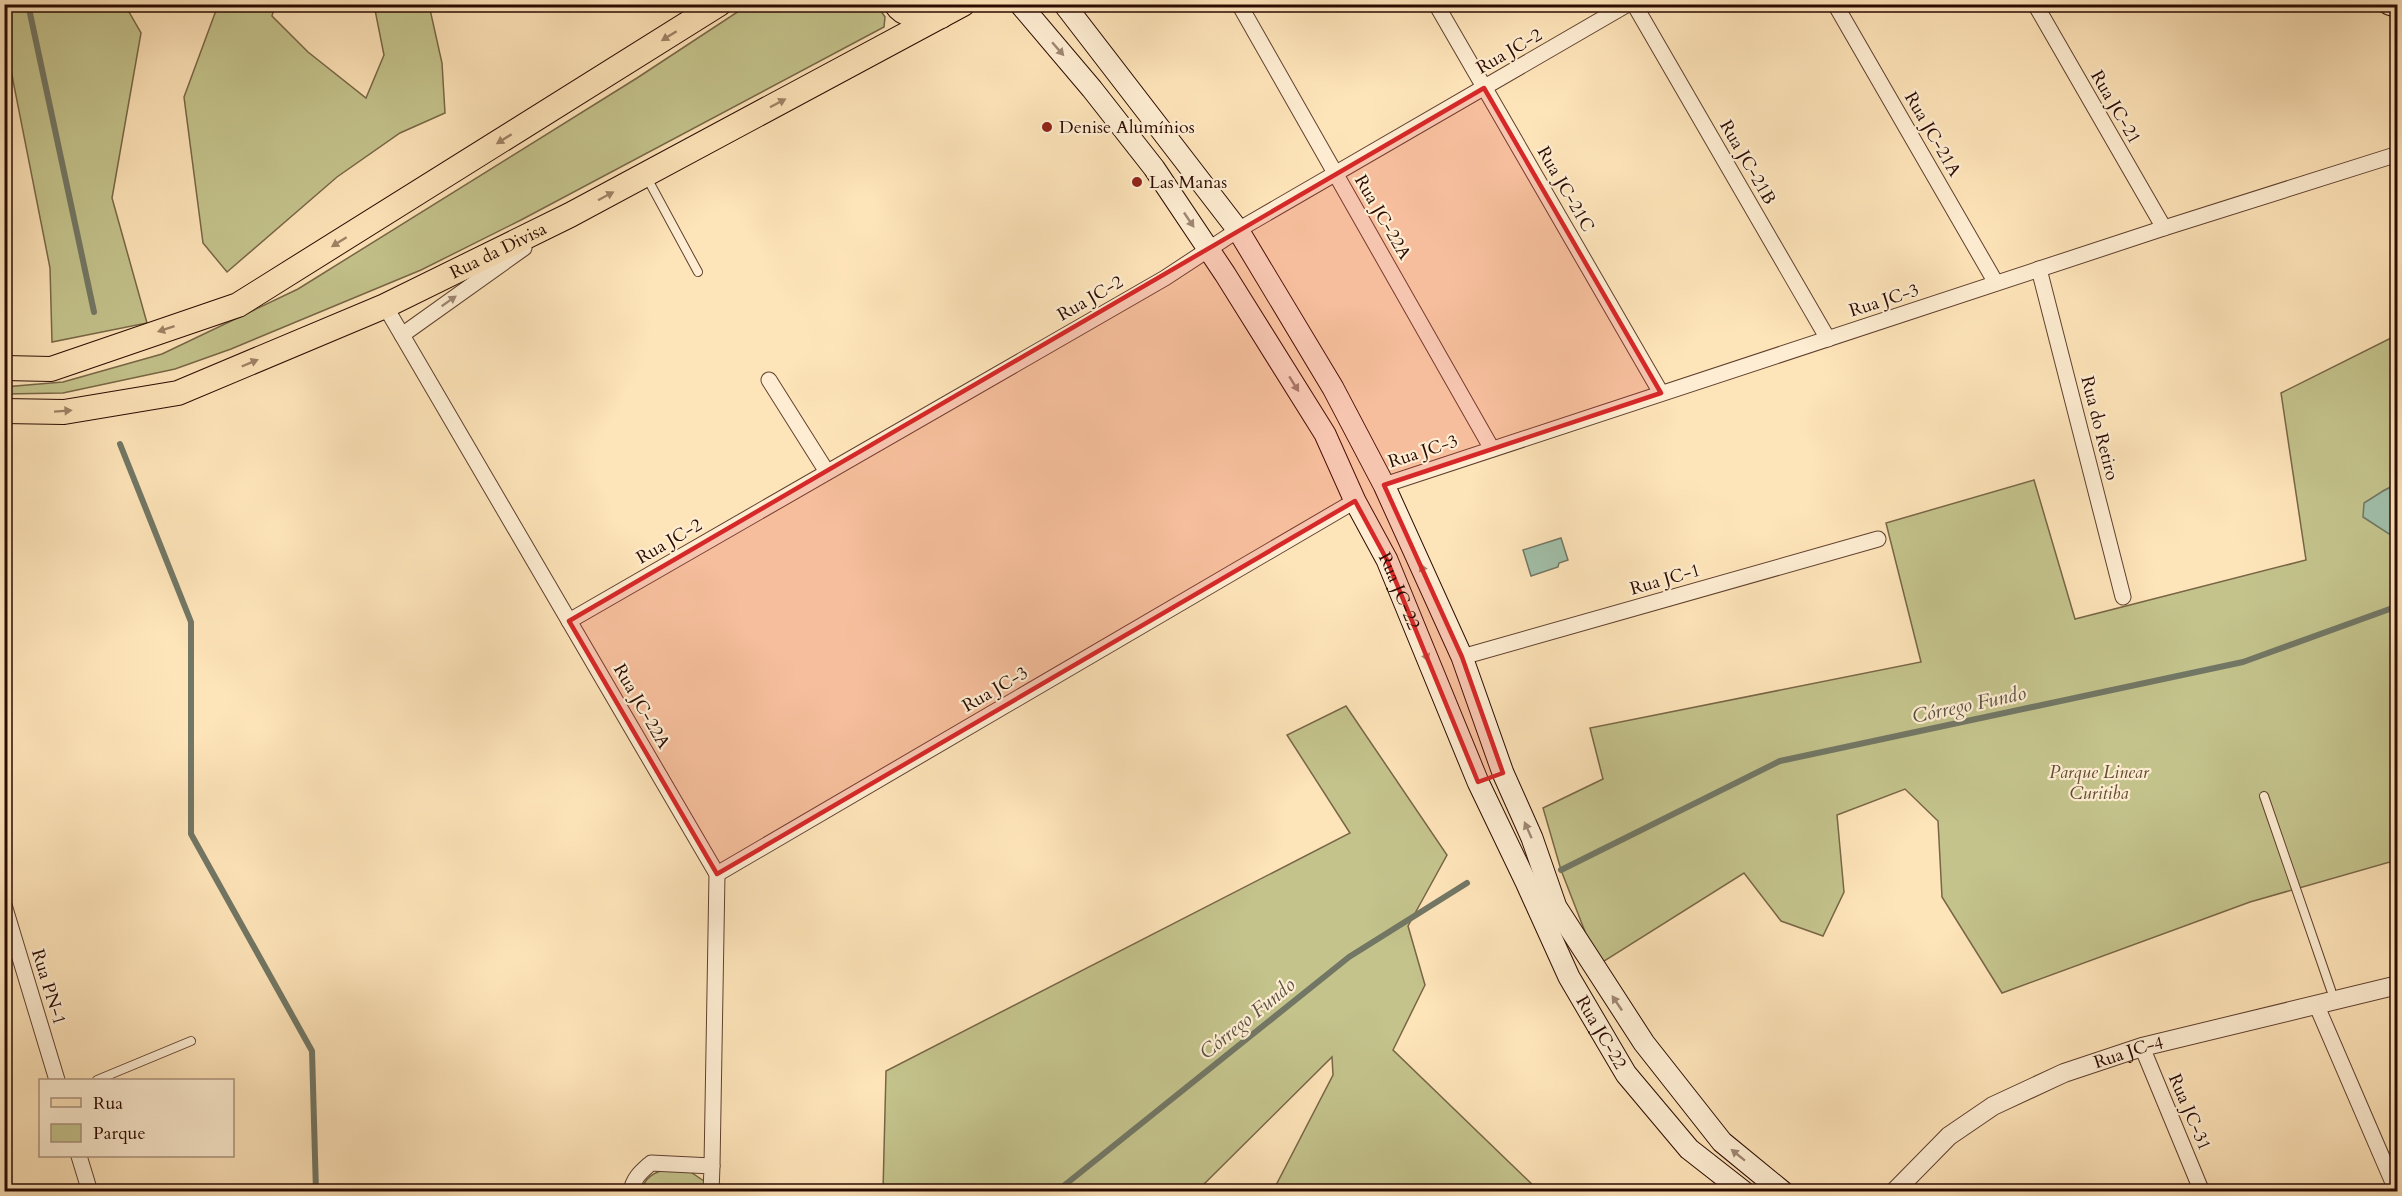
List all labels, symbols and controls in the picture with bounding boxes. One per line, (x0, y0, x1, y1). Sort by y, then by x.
street label: Rua JC-2 (1472, 23, 1547, 80)
one-way arrow (661, 30, 678, 41)
one-way arrow (1051, 41, 1064, 56)
street label: Rua JC-21 (2084, 66, 2147, 149)
street label: Rua JC-21A (1898, 87, 1967, 181)
one-way arrow (770, 98, 787, 108)
place label: Denise Alumínios (1059, 115, 1195, 140)
street label: Rua JC-21B (1713, 116, 1782, 209)
marker: Denise Alumínios (1040, 120, 1054, 134)
one-way arrow (496, 133, 512, 144)
street label: Rua JC-21C (1531, 142, 1600, 237)
place label: Las Manas (1149, 170, 1227, 195)
street label: Rua JC-22A (1348, 170, 1417, 264)
marker: Las Manas (1130, 175, 1144, 189)
one-way arrow (598, 191, 615, 201)
one-way arrow (1183, 212, 1194, 229)
street label: Rua da Divisa (446, 216, 551, 285)
one-way arrow (331, 237, 347, 248)
street label: Rua JC-2 (1053, 270, 1128, 327)
street label: Rua JC-3 (1846, 277, 1922, 323)
one-way arrow (441, 295, 457, 307)
one-way arrow (157, 325, 175, 334)
one-way arrow (242, 358, 260, 368)
street label: Rua do Retiro (2074, 373, 2125, 483)
one-way arrow (1289, 376, 1300, 392)
one-way arrow (53, 407, 72, 416)
street label: Rua JC-3 (1385, 428, 1461, 474)
street label: Rua JC-2 (632, 513, 707, 570)
street label: Rua JC-22 (1372, 548, 1426, 633)
street label: Rua JC-1 (1627, 558, 1703, 601)
one-way arrow (1419, 563, 1428, 580)
one-way arrow (1420, 645, 1430, 663)
street label: Rua JC-22A (607, 659, 676, 753)
street label: Rua JC-3 (958, 661, 1033, 718)
water label: Córrego Fundo (1910, 679, 2029, 730)
park label: Parque Linear Curitiba (2049, 760, 2150, 806)
one-way arrow (1523, 821, 1533, 839)
street label: Rua PN-1 (25, 946, 72, 1028)
water label: Córrego Fundo (1194, 971, 1301, 1065)
street label: Rua JC-22 (1570, 991, 1633, 1074)
one-way arrow (1611, 995, 1623, 1011)
street label: Rua JC-4 (2090, 1030, 2166, 1075)
street label: Rua JC-31 (2162, 1070, 2217, 1154)
legend (39, 1079, 234, 1157)
text: Rua (93, 1091, 123, 1116)
text: Parque (93, 1121, 146, 1146)
one-way arrow (1730, 1148, 1746, 1161)

